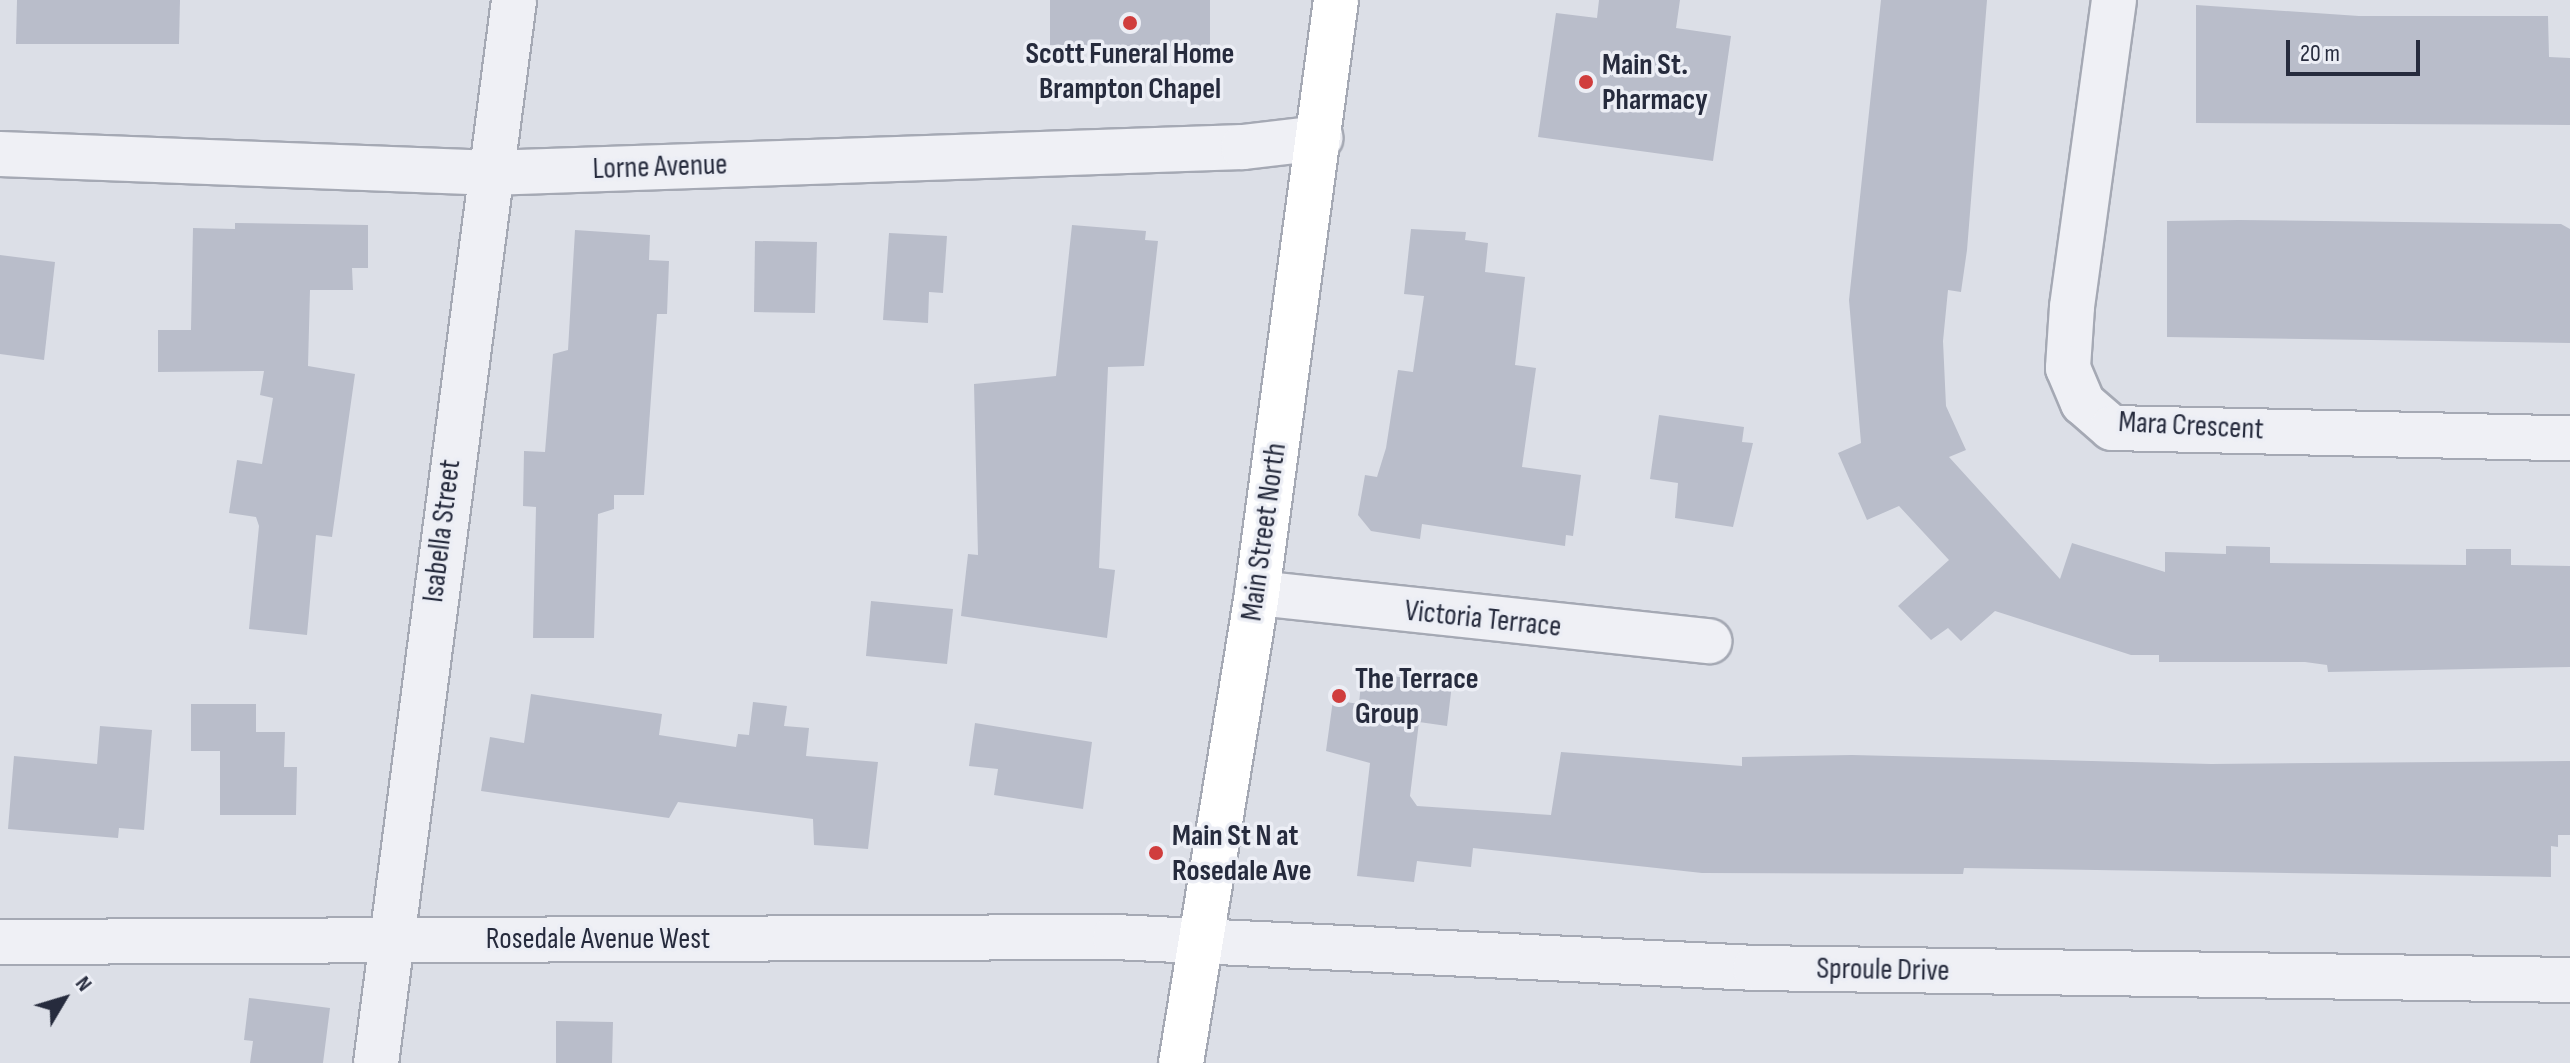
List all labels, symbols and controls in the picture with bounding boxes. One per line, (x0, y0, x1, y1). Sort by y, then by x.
marker: Scott Funeral Home Brampton Chapel (1121, 14, 1139, 32)
scale bar (2290, 24, 2424, 74)
place label: Scott Funeral Home Brampton Chapel (1026, 36, 1234, 106)
text: 20 m (2300, 39, 2340, 68)
place label: Main St. Pharmacy (1602, 47, 1708, 118)
marker: Main St. Pharmacy (1577, 73, 1595, 91)
street label: Lorne Avenue (592, 147, 728, 187)
street label: Mara Crescent (2117, 404, 2265, 448)
street label: Main Street North (1234, 441, 1294, 623)
street label: Isabella Street (415, 458, 469, 604)
street label: Victoria Terrace (1403, 593, 1563, 645)
place label: The Terrace Group (1355, 661, 1479, 732)
marker: The Terrace Group (1330, 687, 1348, 705)
place label: Main St N at Rosedale Ave (1172, 818, 1312, 888)
marker: Main St N at Rosedale Ave (1147, 844, 1165, 862)
street label: Rosedale Avenue West (486, 921, 710, 957)
street label: Sproule Drive (1816, 951, 1950, 989)
north arrow (24, 959, 104, 1039)
text: N (69, 971, 98, 997)

